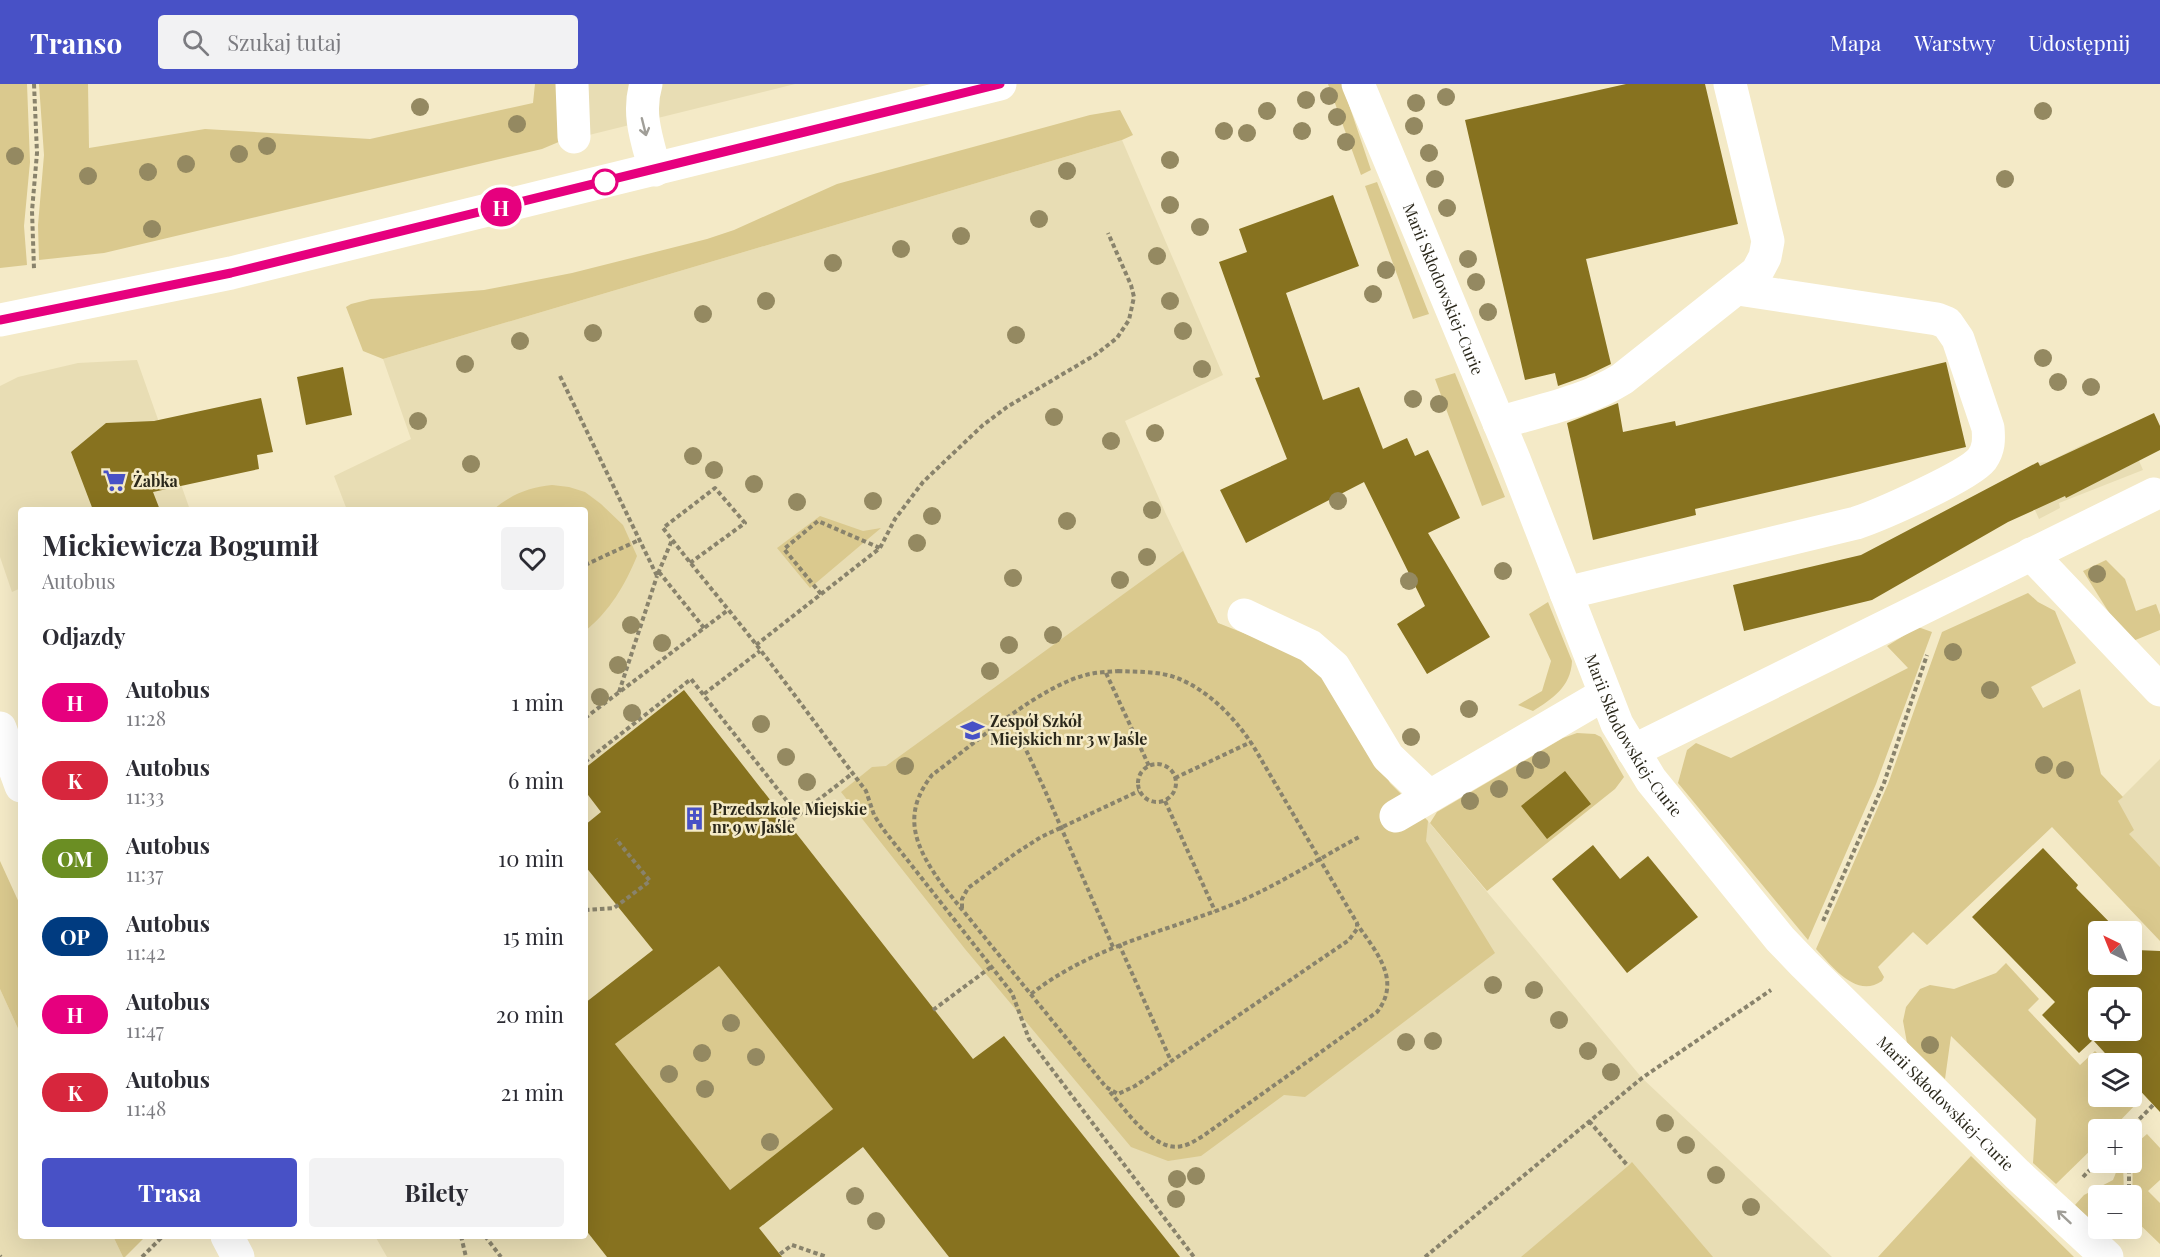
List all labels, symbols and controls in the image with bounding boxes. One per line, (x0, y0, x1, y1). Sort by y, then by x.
search box (158, 15, 578, 69)
text: Transo (30, 24, 122, 61)
icon: search (179, 26, 212, 59)
text: Szukaj tutaj (227, 27, 341, 57)
text: Mapa (1830, 28, 1881, 56)
text: Warstwy (1914, 28, 1996, 56)
text: Udostępnij (2029, 28, 2130, 56)
one-way arrow (639, 117, 651, 136)
unlabelled marker (592, 169, 618, 195)
line badge: H (482, 188, 520, 226)
text: H (493, 193, 509, 221)
street label: Marii Skłodowskiej-Curie (1399, 200, 1489, 378)
supermarket icon: Żabka (102, 468, 128, 494)
place label: Żabka (133, 470, 178, 491)
text: Mickiewicza Bogumił (42, 526, 319, 563)
button: heart (501, 527, 564, 590)
text: Autobus (42, 567, 115, 594)
text: Odjazdy (42, 621, 126, 651)
street label: Marii Skłodowskiej-Curie (1581, 651, 1687, 820)
text: Autobus (126, 674, 210, 704)
text: 1 min (511, 687, 564, 717)
text: H (67, 688, 83, 716)
text: 11:28 (126, 704, 166, 731)
place label: Zespół Szkół Miejskich nr 3 w Jaśle (990, 710, 1147, 749)
school or university icon: Zespół Szkół Miejskich nr 3 w Jaśle (959, 717, 985, 743)
text: Autobus (126, 752, 210, 782)
text: 6 min (508, 765, 564, 795)
text: K (68, 766, 83, 794)
text: 11:33 (126, 782, 164, 809)
place label: Przedszkole Miejskie nr 9 w Jaśle (712, 798, 867, 837)
building icon: Przedszkole Miejskie nr 9 w Jaśle (681, 805, 707, 831)
text: Autobus (126, 830, 210, 860)
text: 10 min (498, 843, 564, 873)
text: OM (57, 844, 93, 872)
text: 11:37 (126, 860, 163, 887)
text: Autobus (126, 908, 210, 938)
text: 15 min (503, 921, 564, 951)
north arrow (2088, 921, 2142, 975)
map controls (2088, 921, 2142, 1239)
text: OP (60, 922, 90, 950)
text: 11:42 (126, 938, 166, 965)
text: Autobus (126, 986, 210, 1016)
button: locate (2088, 987, 2142, 1041)
text: 20 min (496, 999, 564, 1029)
text: H (67, 1000, 83, 1028)
text: 11:47 (126, 1016, 164, 1043)
street label: Marii Skłodowskiej-Curie (1873, 1031, 2019, 1175)
button: layers (2088, 1053, 2142, 1107)
text: Autobus (126, 1064, 210, 1094)
text: 21 min (501, 1077, 564, 1107)
text: K (68, 1078, 83, 1106)
text: 11:48 (126, 1094, 166, 1121)
button: + (2088, 1119, 2142, 1173)
button: Trasa (42, 1158, 297, 1227)
button: Bilety (309, 1158, 564, 1227)
button: − (2088, 1185, 2142, 1239)
one-way arrow (2057, 1211, 2072, 1225)

